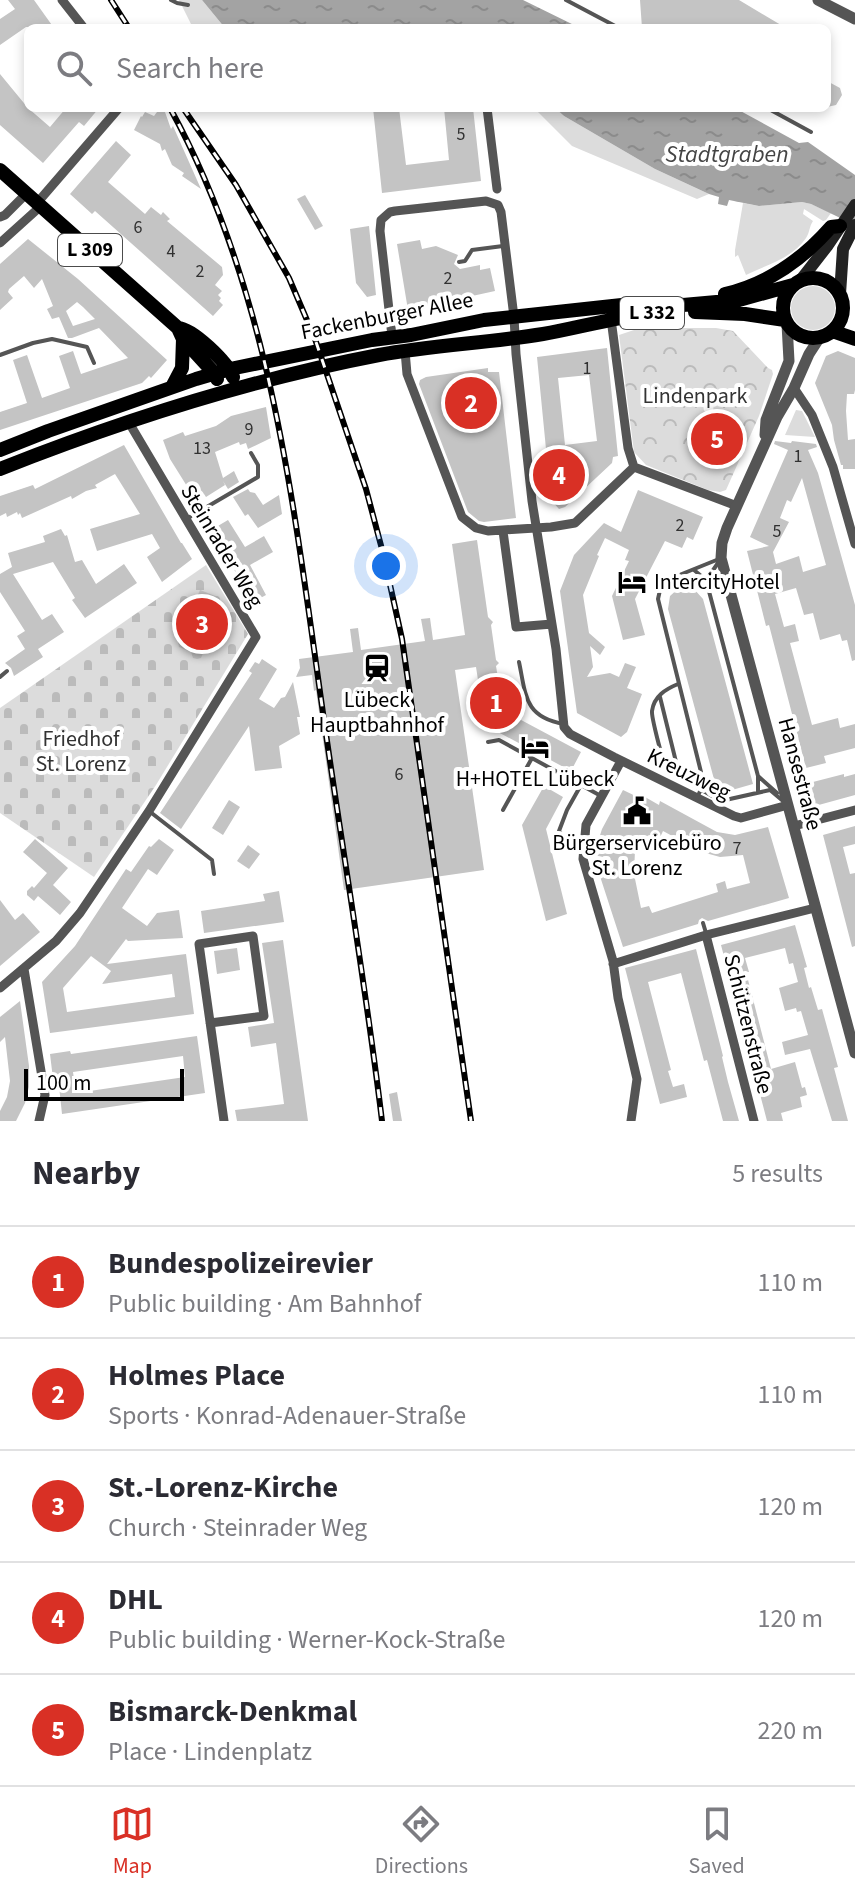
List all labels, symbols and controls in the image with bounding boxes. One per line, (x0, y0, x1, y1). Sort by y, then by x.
search box (24, 24, 831, 112)
icon: search (52, 46, 96, 90)
text: Search here (116, 47, 264, 90)
house number: 5 (457, 122, 466, 147)
water label: Stadtgraben (665, 137, 789, 172)
house number: 6 (134, 215, 143, 240)
road number: L 309 (58, 234, 122, 266)
house number: 4 (167, 239, 176, 264)
house number: 2 (196, 259, 205, 284)
house number: 2 (444, 266, 453, 291)
street label: Fackenburger Allee (298, 284, 476, 348)
road number: L 332 (620, 297, 684, 329)
house number: 1 (583, 356, 591, 381)
pin: 2 (445, 373, 497, 433)
park label: Lindenpark (643, 380, 748, 412)
pin: 5 (691, 409, 743, 469)
house number: 9 (245, 417, 254, 442)
house number: 13 (193, 436, 211, 461)
house number: 1 (794, 444, 802, 469)
pin: 4 (533, 445, 585, 505)
street label: Steinrader Weg (172, 478, 272, 614)
house number: 2 (676, 513, 685, 538)
house number: 5 (773, 519, 782, 544)
your location (366, 546, 406, 586)
place label: IntercityHotel (654, 566, 780, 598)
hotel icon: IntercityHotel (617, 567, 647, 597)
pin: 3 (176, 594, 228, 654)
station icon: Lübeck Hauptbahnhof (362, 653, 392, 683)
pin: 1 (470, 673, 522, 733)
place label: Lübeck Hauptbahnhof (310, 684, 446, 741)
street label: Hansestraße (770, 714, 830, 834)
park label: Friedhof St. Lorenz (36, 723, 126, 780)
hotel icon: H+HOTEL Lübeck (520, 732, 550, 762)
street label: Kreuzweg (642, 740, 736, 808)
house number: 6 (395, 762, 404, 787)
place label: H+HOTEL Lübeck (456, 763, 614, 795)
public building icon: Bürgerservicebüro St. Lorenz (622, 796, 652, 826)
place label: Bürgerservicebüro St. Lorenz (552, 827, 722, 884)
house number: 7 (733, 836, 742, 861)
street label: Schützenstraße (715, 951, 781, 1097)
scale bar (24, 1065, 184, 1101)
text: 100 m (36, 1067, 91, 1099)
text: Nearby (32, 1149, 140, 1198)
text: 5 results (732, 1155, 823, 1192)
text: Bundespolizeirevier (108, 1242, 373, 1285)
text: 1 (51, 1264, 65, 1301)
text: 110 m (757, 1264, 823, 1301)
text: Public building · Am Bahnhof (108, 1285, 421, 1322)
text: Holmes Place (108, 1354, 285, 1397)
text: 2 (51, 1376, 65, 1413)
text: 110 m (757, 1376, 823, 1413)
text: Sports · Konrad-Adenauer-Straße (108, 1397, 466, 1434)
text: St.-Lorenz-Kirche (108, 1466, 338, 1509)
text: 3 (51, 1488, 65, 1525)
text: 120 m (757, 1488, 823, 1525)
text: Church · Steinrader Weg (108, 1509, 367, 1546)
text: DHL (108, 1578, 163, 1621)
text: 4 (51, 1600, 65, 1637)
text: 120 m (757, 1600, 823, 1637)
text: Public building · Werner-Kock-Straße (108, 1621, 505, 1658)
text: Bismarck-Denkmal (108, 1690, 357, 1733)
text: 5 (51, 1712, 65, 1749)
text: 220 m (757, 1712, 823, 1749)
text: Place · Lindenplatz (108, 1733, 312, 1770)
tab: Map (110, 1802, 154, 1882)
tab: Directions (375, 1802, 468, 1882)
tab: Saved (689, 1802, 745, 1882)

